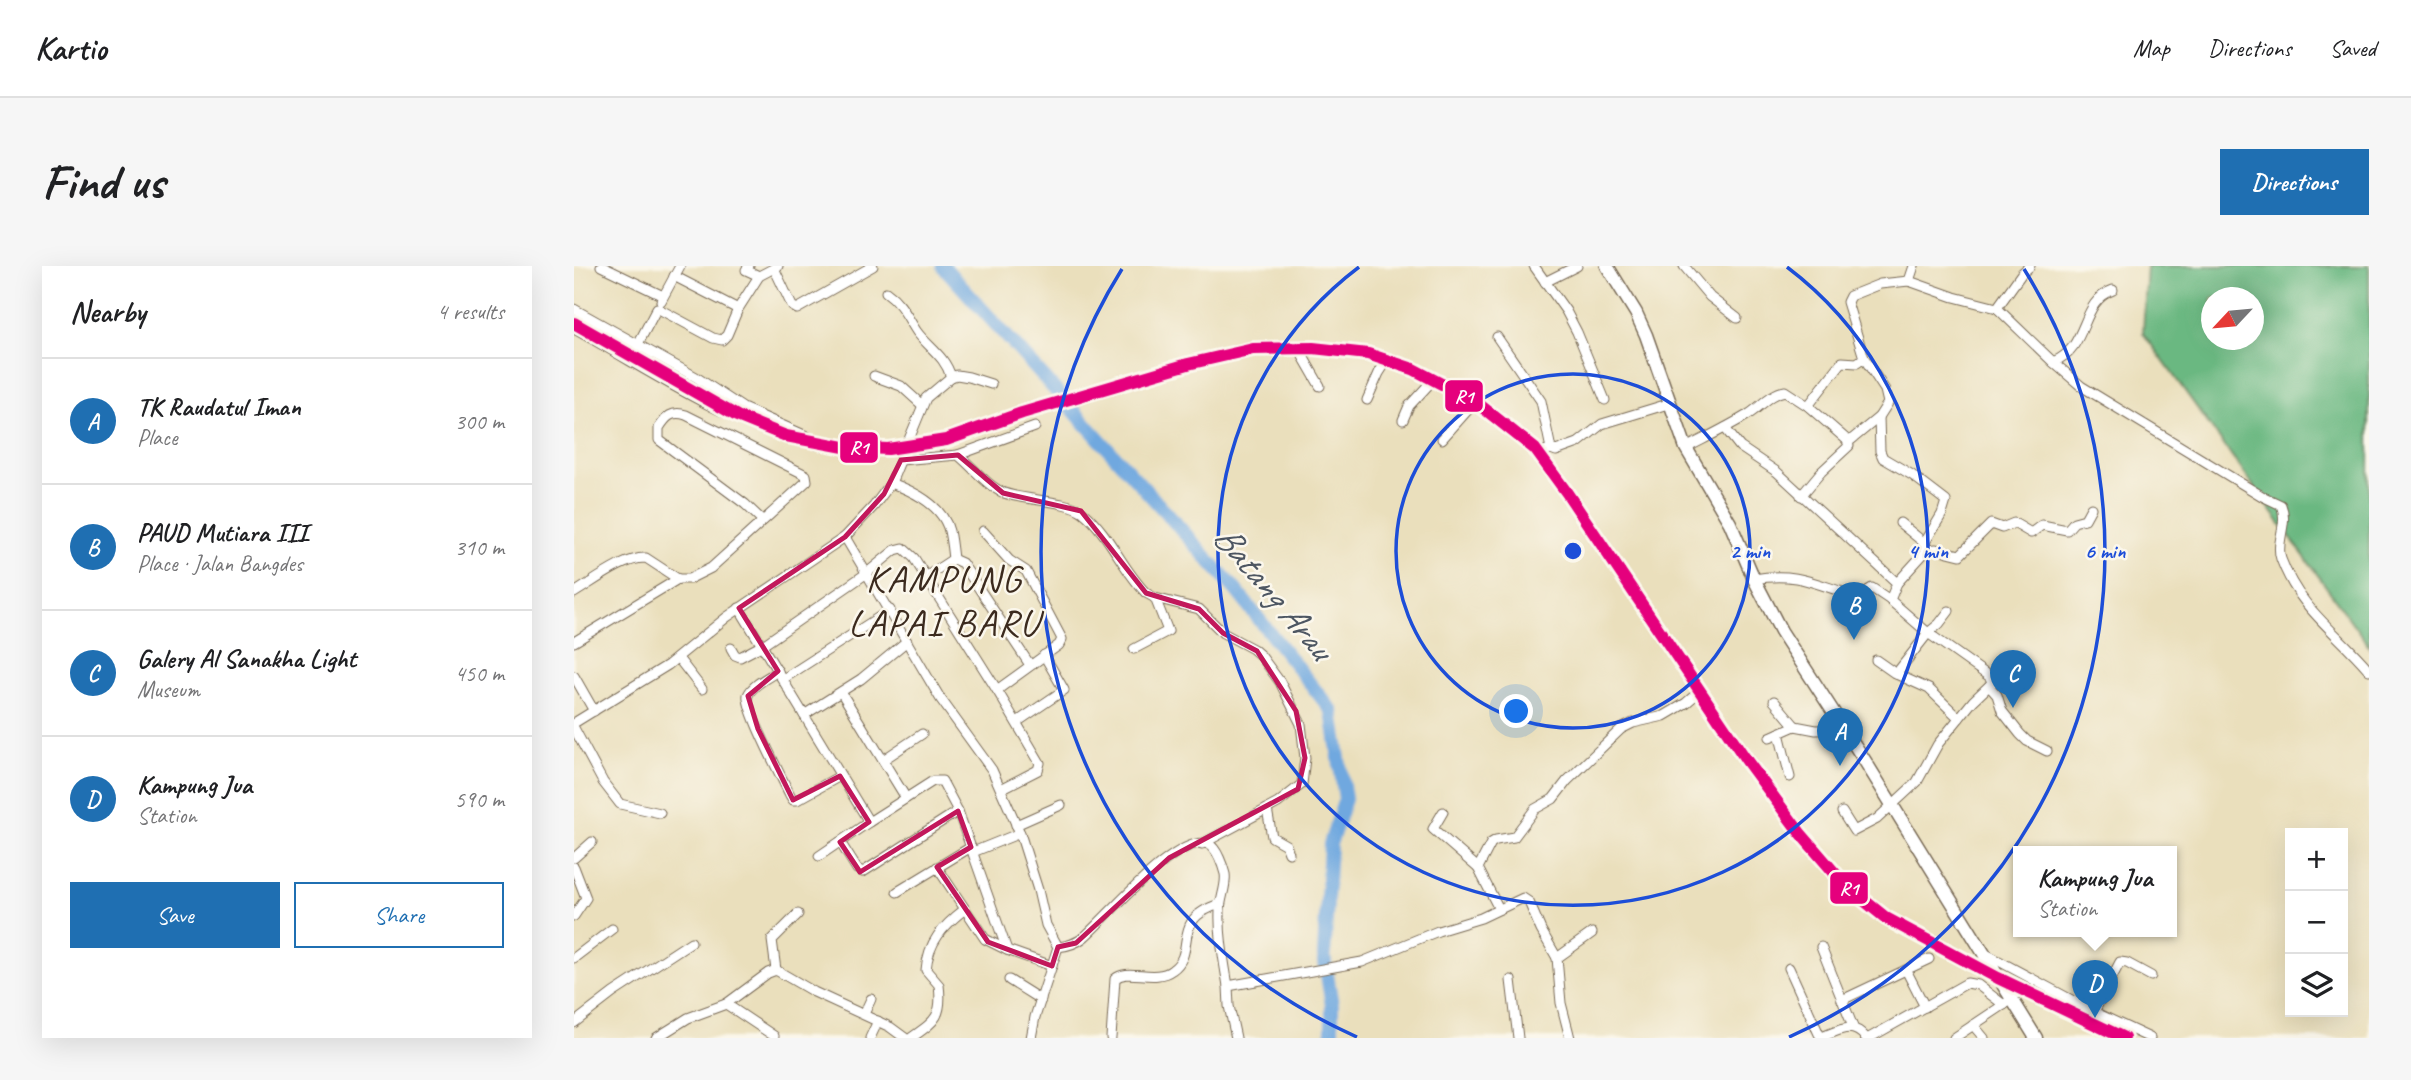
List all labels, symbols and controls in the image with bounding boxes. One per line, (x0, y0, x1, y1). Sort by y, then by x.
text: Kartio (35, 27, 106, 69)
text: Map (2133, 33, 2170, 63)
text: Directions (2208, 33, 2291, 63)
text: Saved (2329, 33, 2376, 63)
button: Directions (2220, 149, 2369, 215)
text: Find us (42, 151, 164, 213)
north arrow (2201, 287, 2264, 350)
text: Nearby (70, 293, 146, 331)
text: 4 results (437, 297, 504, 326)
line badge: R1 (1444, 379, 1484, 413)
text: R1 (1455, 385, 1476, 409)
text: TK Raudatul Iman (137, 390, 301, 423)
text: A (87, 407, 99, 436)
text: 300 m (455, 407, 504, 436)
text: Place (137, 423, 177, 452)
line badge: R1 (839, 431, 879, 464)
text: R1 (850, 436, 871, 460)
water label: Batang Arau (1204, 514, 1347, 672)
text: PAUD Mutiara III (137, 516, 308, 549)
text: B (87, 533, 99, 562)
text: 310 m (455, 533, 504, 562)
text: 2 min (1730, 538, 1770, 564)
text: 4 min (1908, 538, 1948, 564)
text: 6 min (2085, 538, 2126, 564)
centre of rings (1561, 539, 1585, 563)
text: Place · Jalan Bangdes (137, 549, 303, 578)
district label: KAMPUNG LAPAI BARU (848, 555, 1045, 646)
pin: B (1831, 582, 1877, 640)
text: Galery Al Sanakha Light (137, 642, 356, 675)
pin: C (1990, 650, 2036, 708)
text: C (88, 659, 98, 688)
text: 450 m (455, 659, 504, 688)
text: Museum (137, 675, 200, 704)
your location (1499, 694, 1533, 728)
pin: A (1817, 708, 1863, 766)
text: Kampung Jua (137, 768, 252, 801)
text: D (86, 785, 100, 814)
text: 590 m (455, 785, 504, 814)
text: Station (137, 801, 197, 830)
map controls (2285, 828, 2348, 1017)
button: + (2285, 828, 2348, 891)
popup (2013, 846, 2177, 937)
text: Kampung Jua (2037, 861, 2153, 894)
line badge: R1 (1829, 871, 1869, 905)
text: R1 (1840, 877, 1861, 901)
button: Save (70, 882, 280, 948)
button: Share (294, 882, 504, 948)
button: − (2285, 891, 2348, 954)
text: Station (2037, 894, 2097, 923)
button: layers (2285, 954, 2348, 1017)
pin: D (2072, 960, 2118, 1018)

